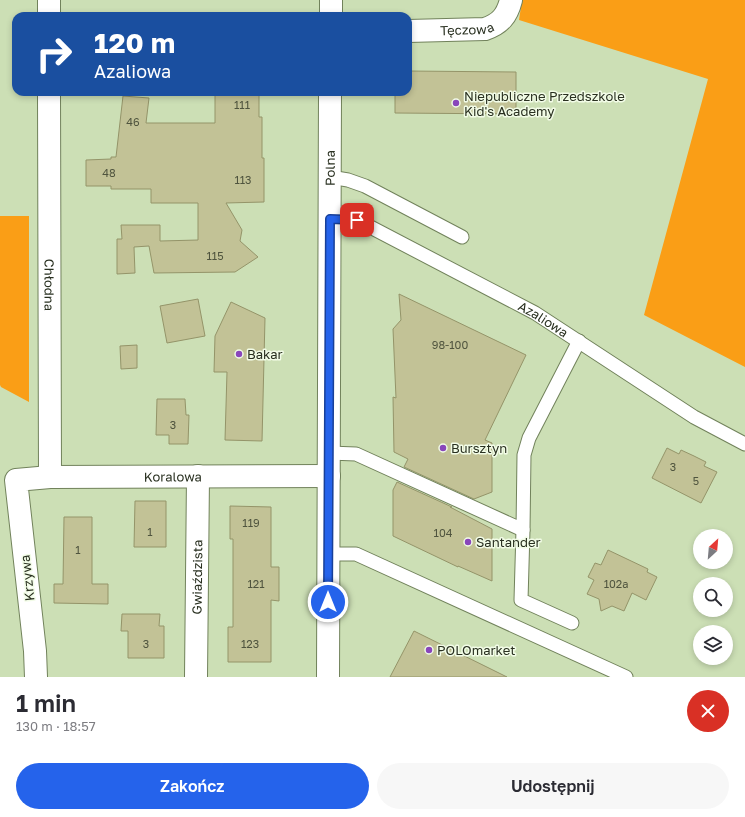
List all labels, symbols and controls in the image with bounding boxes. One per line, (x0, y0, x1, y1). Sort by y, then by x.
street label: Tęczowa (440, 18, 497, 38)
text: 120 m (94, 26, 175, 59)
icon: right (28, 28, 80, 80)
text: Azaliowa (94, 60, 171, 82)
place label: Niepubliczne Przedszkole Kid's Academy (464, 88, 625, 119)
house number: 111 (234, 98, 250, 111)
marker: Niepubliczne Przedszkole Kid's Academy (451, 98, 461, 108)
house number: 46 (126, 115, 140, 128)
street label: Polna (322, 150, 338, 186)
house number: 48 (102, 166, 116, 179)
house number: 113 (234, 173, 252, 186)
pin (340, 203, 374, 237)
icon: arrive (346, 209, 368, 231)
house number: 115 (206, 249, 224, 262)
street label: Chłodna (41, 259, 58, 311)
street label: Azaliowa (516, 298, 571, 341)
house number: 98-100 (432, 338, 468, 351)
place label: Bakar (247, 346, 283, 362)
marker: Bakar (234, 349, 244, 359)
house number: 3 (170, 418, 176, 431)
place label: Bursztyn (451, 440, 507, 456)
marker: Bursztyn (438, 443, 448, 453)
house number: 3 (670, 460, 676, 473)
street label: Koralowa (144, 468, 202, 485)
house number: 5 (693, 474, 699, 487)
house number: 119 (242, 516, 260, 529)
house number: 1 (147, 525, 153, 538)
house number: 104 (434, 526, 453, 539)
north arrow (693, 529, 733, 569)
map controls (693, 529, 733, 665)
place label: Santander (476, 534, 541, 550)
marker: Santander (463, 537, 473, 547)
street label: Gwiaździsta (189, 540, 205, 614)
house number: 1 (75, 543, 81, 556)
street label: Krzywa (17, 554, 37, 602)
house number: 121 (247, 577, 265, 590)
house number: 102a (604, 577, 628, 590)
button: search (693, 577, 733, 617)
position arrow (307, 581, 349, 623)
button: layers (693, 625, 733, 665)
house number: 3 (143, 637, 149, 650)
house number: 123 (241, 637, 259, 650)
place label: POLOmarket (437, 642, 515, 658)
marker: POLOmarket (424, 645, 434, 655)
text: 1 min (16, 688, 76, 717)
button: close (687, 690, 729, 732)
text: 130 m · 18:57 (16, 718, 96, 734)
button: Zakończ (16, 763, 369, 809)
button: Udostępnij (377, 763, 729, 809)

